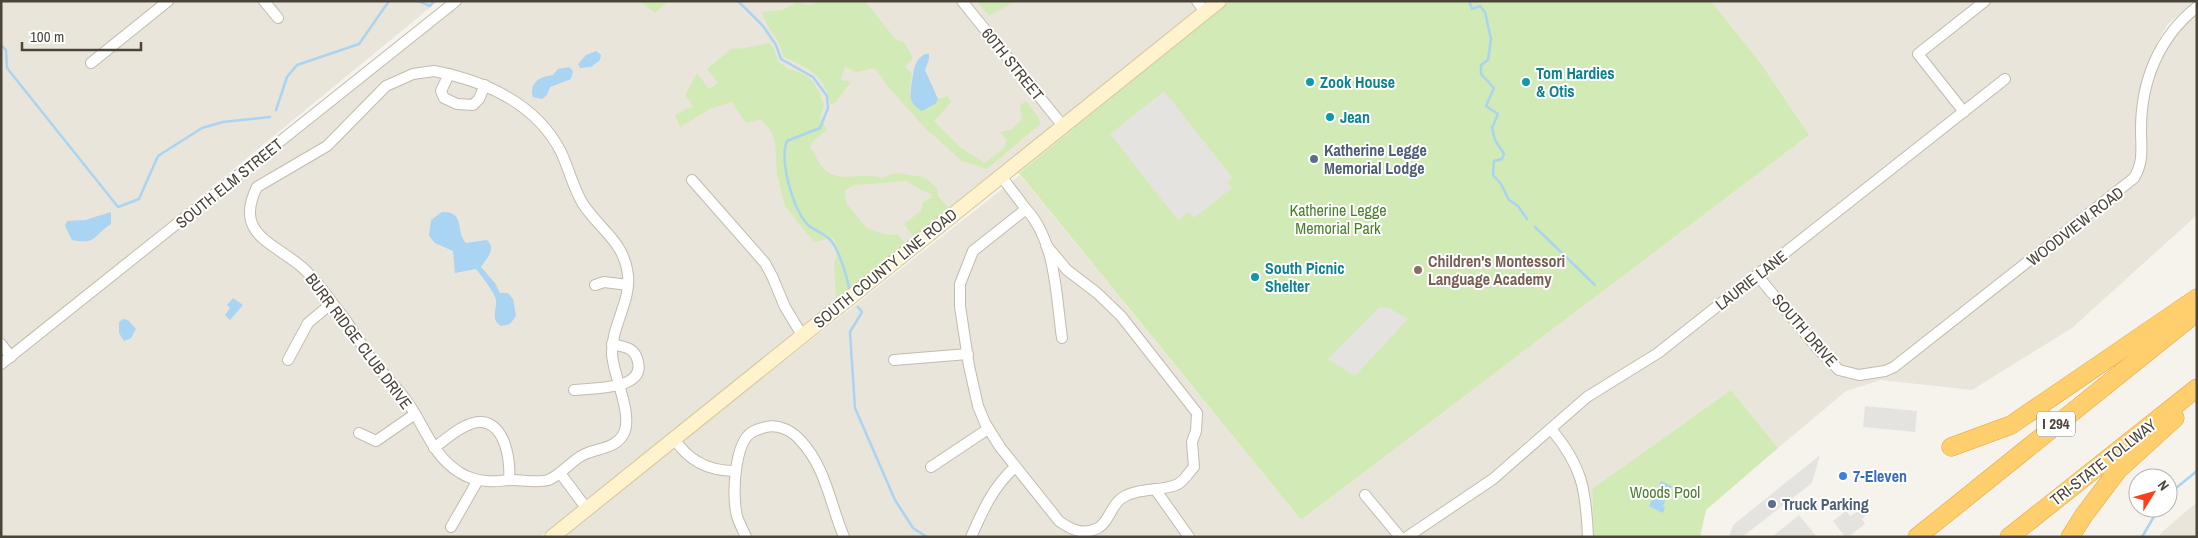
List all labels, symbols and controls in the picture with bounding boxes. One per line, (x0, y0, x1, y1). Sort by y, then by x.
scale bar (22, 20, 141, 52)
street label: 60TH STREET (977, 23, 1049, 105)
text: 100 m (30, 26, 64, 47)
place label: Tom Hardies & Otis (1536, 62, 1615, 102)
place label: Zook House (1320, 71, 1395, 93)
marker: Zook House (1304, 76, 1316, 88)
marker: Tom Hardies & Otis (1520, 76, 1532, 88)
place label: Jean (1340, 106, 1370, 128)
marker: Jean (1324, 111, 1336, 123)
street label: SOUTH ELM STREET (171, 133, 287, 233)
place label: Katherine Legge Memorial Lodge (1324, 139, 1427, 179)
marker: Katherine Legge Memorial Lodge (1308, 153, 1320, 165)
street label: WOODVIEW ROAD (2022, 181, 2128, 271)
park label: Katherine Legge Memorial Park (1289, 199, 1387, 239)
street label: SOUTH COUNTY LINE ROAD (808, 203, 962, 333)
street label: LAURIE LANE (1711, 245, 1791, 315)
place label: Children's Montessori Language Academy (1428, 250, 1565, 290)
place label: South Picnic Shelter (1265, 257, 1344, 297)
marker: Children's Montessori Language Academy (1412, 264, 1424, 276)
street label: BURR RIDGE CLUB DRIVE (301, 269, 417, 413)
marker: South Picnic Shelter (1249, 271, 1261, 283)
street label: SOUTH DRIVE (1767, 289, 1843, 371)
road number: I 294 (2037, 412, 2075, 436)
street label: TRI-STATE TOLLWAY (2045, 413, 2161, 510)
place label: 7-Eleven (1853, 465, 1907, 487)
north arrow (2128, 468, 2178, 518)
marker: 7-Eleven (1837, 470, 1849, 482)
text: N (2154, 476, 2173, 494)
park label: Woods Pool (1630, 481, 1700, 503)
place label: Truck Parking (1782, 493, 1869, 515)
marker: Truck Parking (1766, 498, 1778, 510)

